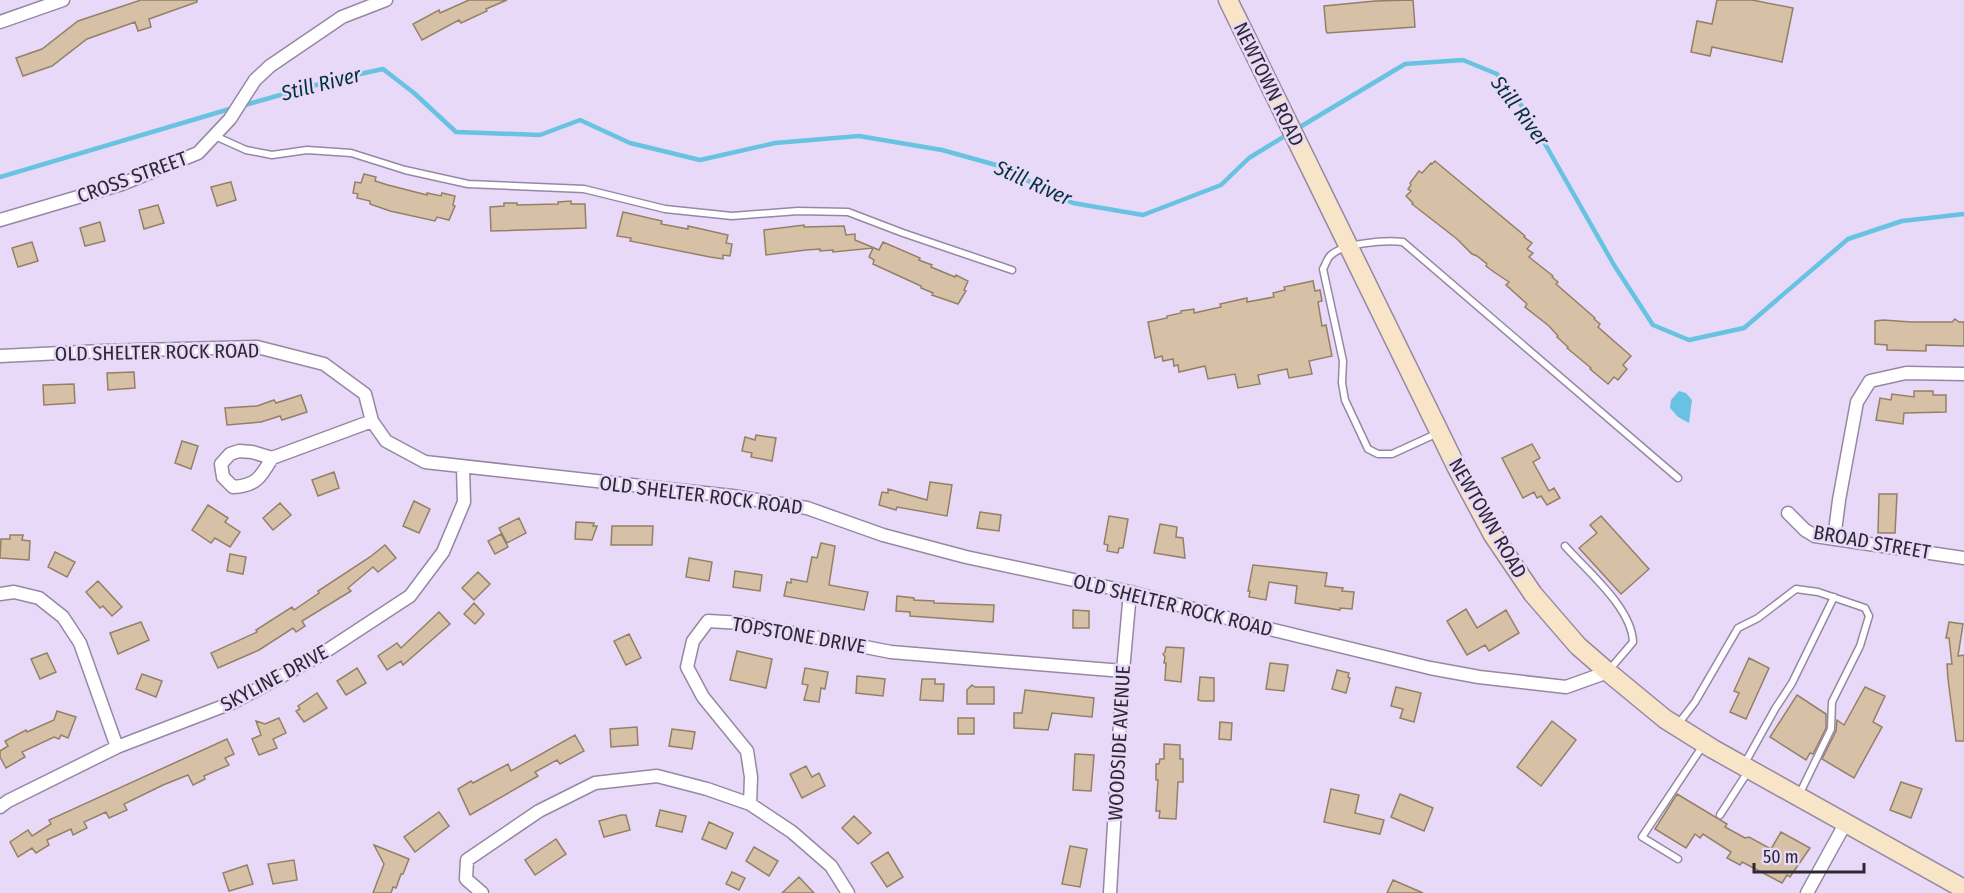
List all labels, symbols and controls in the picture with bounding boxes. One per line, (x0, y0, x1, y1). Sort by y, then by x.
street label: NEWTOWN ROAD (1229, 18, 1309, 150)
water label: Still River (277, 61, 364, 107)
water label: Still River (1485, 70, 1555, 152)
street label: CROSS STREET (74, 146, 191, 208)
water label: Still River (990, 154, 1076, 212)
street label: OLD SHELTER ROCK ROAD (55, 338, 259, 366)
street label: NEWTOWN ROAD (1444, 454, 1532, 582)
street label: OLD SHELTER ROCK ROAD (598, 471, 804, 519)
street label: BROAD STREET (1812, 520, 1933, 564)
street label: OLD SHELTER ROCK ROAD (1071, 569, 1275, 641)
street label: TOPSTONE DRIVE (730, 611, 868, 659)
street label: SKYLINE DRIVE (216, 640, 332, 716)
street label: WOODSIDE AVENUE (1103, 665, 1135, 821)
scale bar (1754, 836, 1864, 874)
text: 50 m (1763, 846, 1799, 868)

